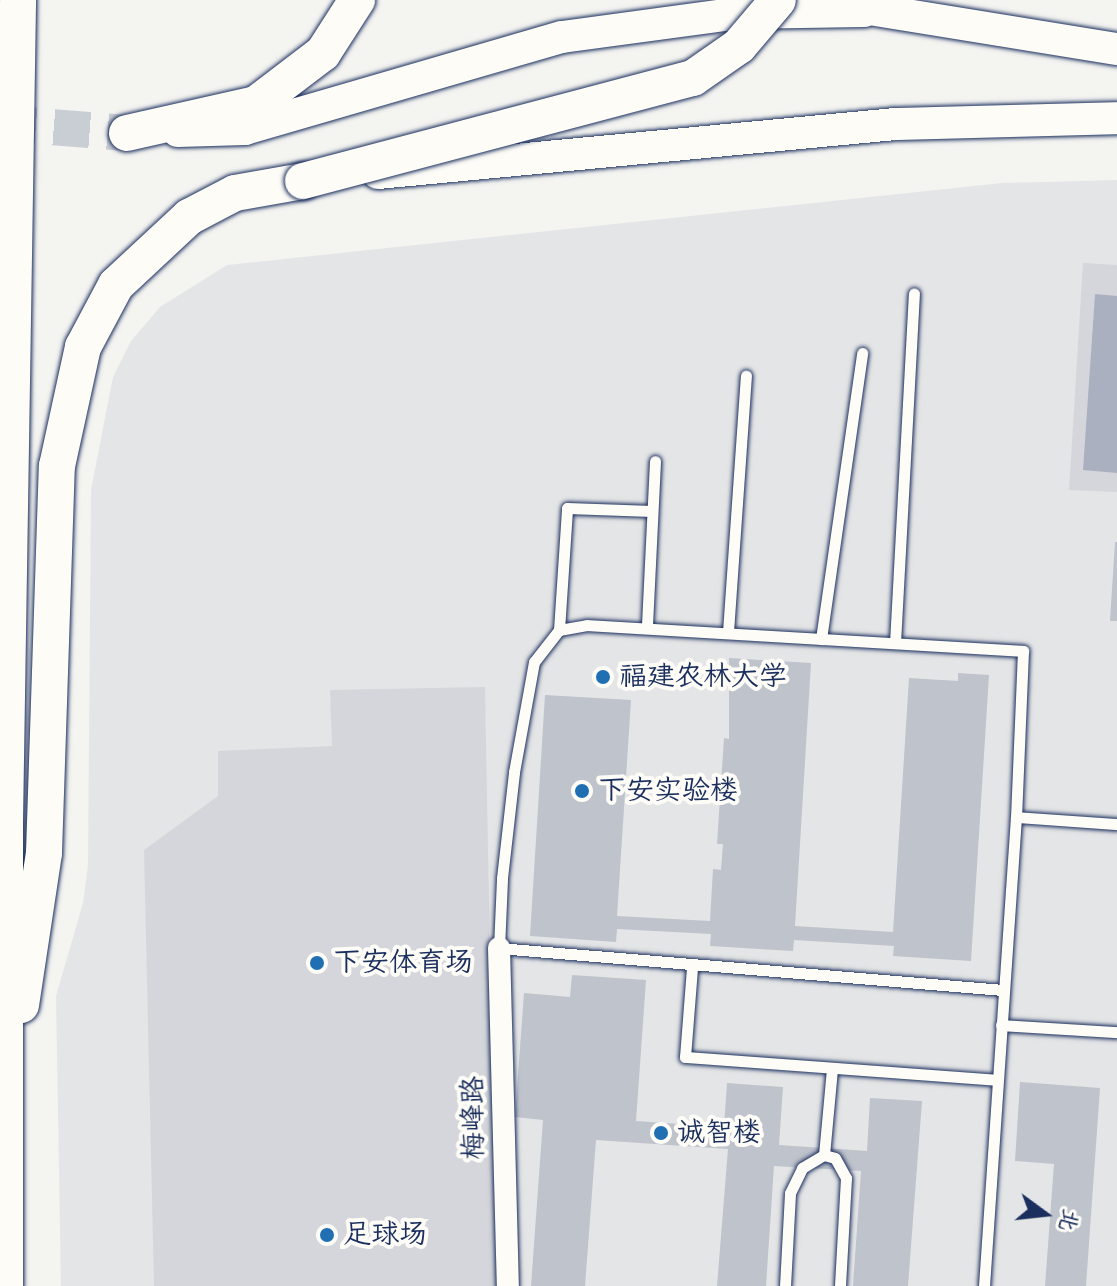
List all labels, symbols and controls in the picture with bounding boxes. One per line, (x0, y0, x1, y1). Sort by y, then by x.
place label: 福建农林大学 (619, 660, 787, 694)
marker: 福建农林大学 (594, 668, 612, 686)
place label: 下安实验楼 (598, 774, 738, 808)
marker: 下安实验楼 (573, 782, 591, 800)
place label: 下安体育场 (333, 946, 473, 980)
marker: 下安体育场 (308, 954, 326, 972)
street label: 梅峰路 (456, 1076, 492, 1160)
place label: 诚智楼 (677, 1116, 761, 1150)
marker: 诚智楼 (652, 1124, 670, 1142)
north arrow (1005, 1174, 1085, 1254)
text: 北 (1053, 1206, 1085, 1234)
place label: 足球场 (343, 1218, 427, 1252)
marker: 足球场 (318, 1226, 336, 1244)

